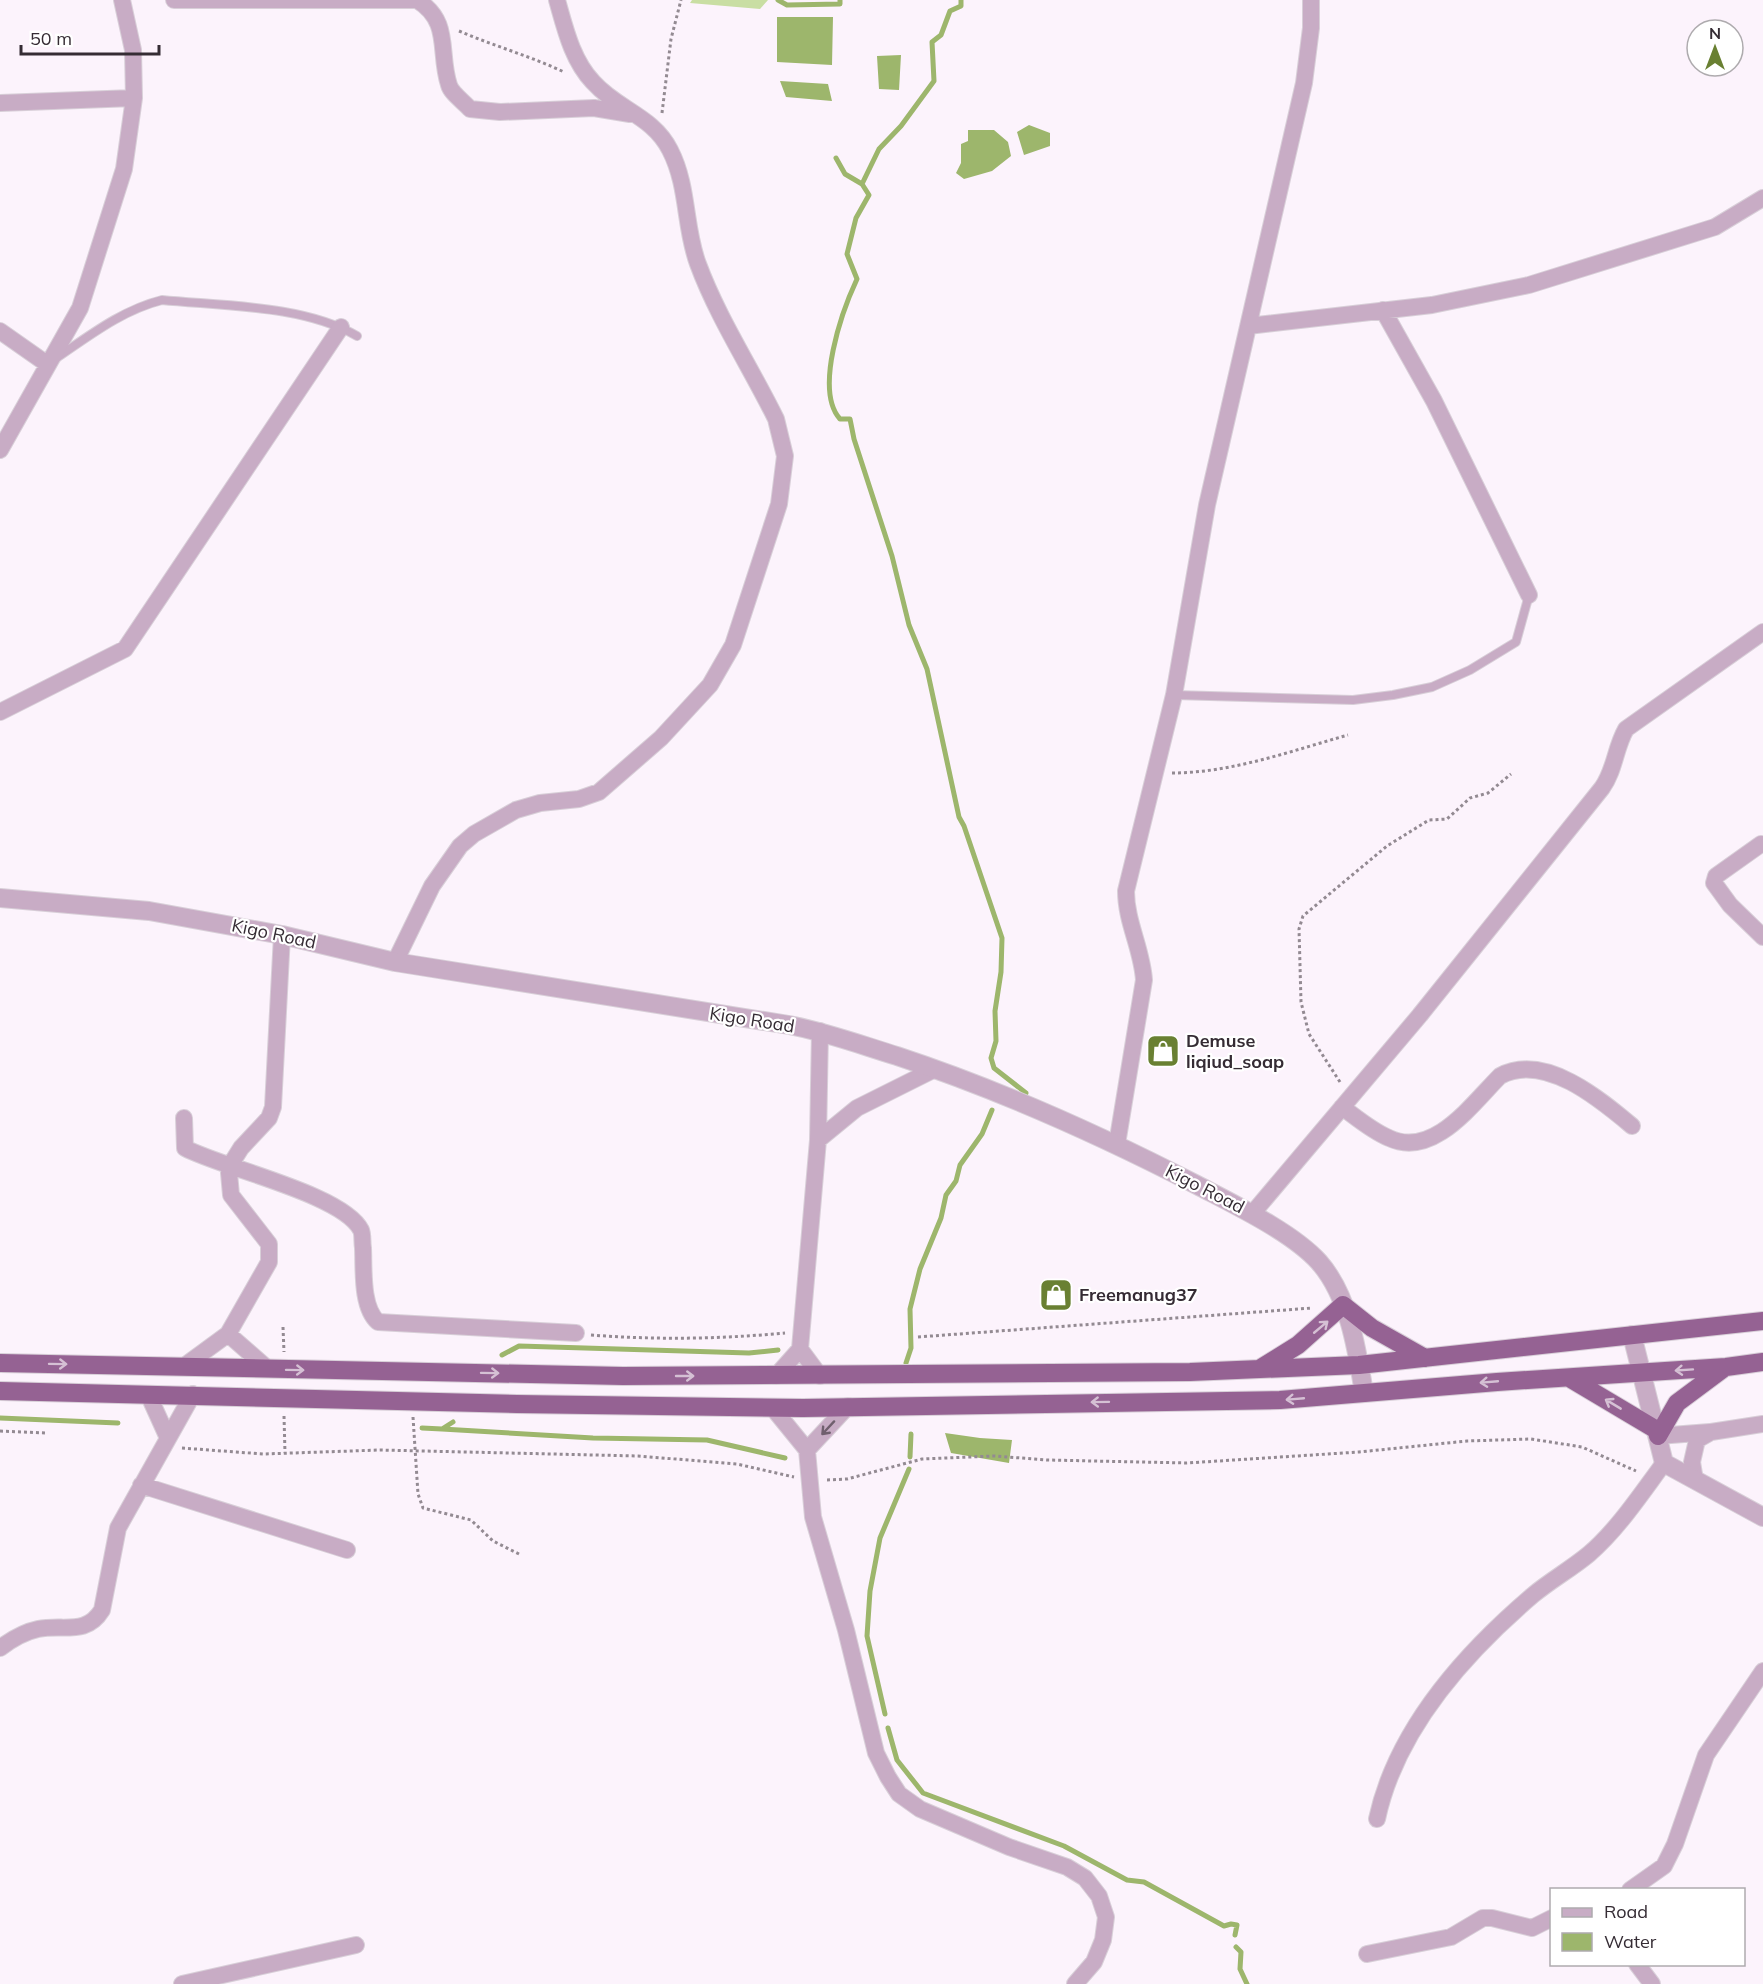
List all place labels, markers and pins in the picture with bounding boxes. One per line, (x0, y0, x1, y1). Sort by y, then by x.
place label: Demuse liqiud_soap (1186, 1029, 1284, 1073)
shop icon: Demuse liqiud_soap (1145, 1033, 1181, 1069)
shop icon: Freemanug37 (1038, 1277, 1074, 1313)
place label: Freemanug37 (1079, 1283, 1198, 1306)

